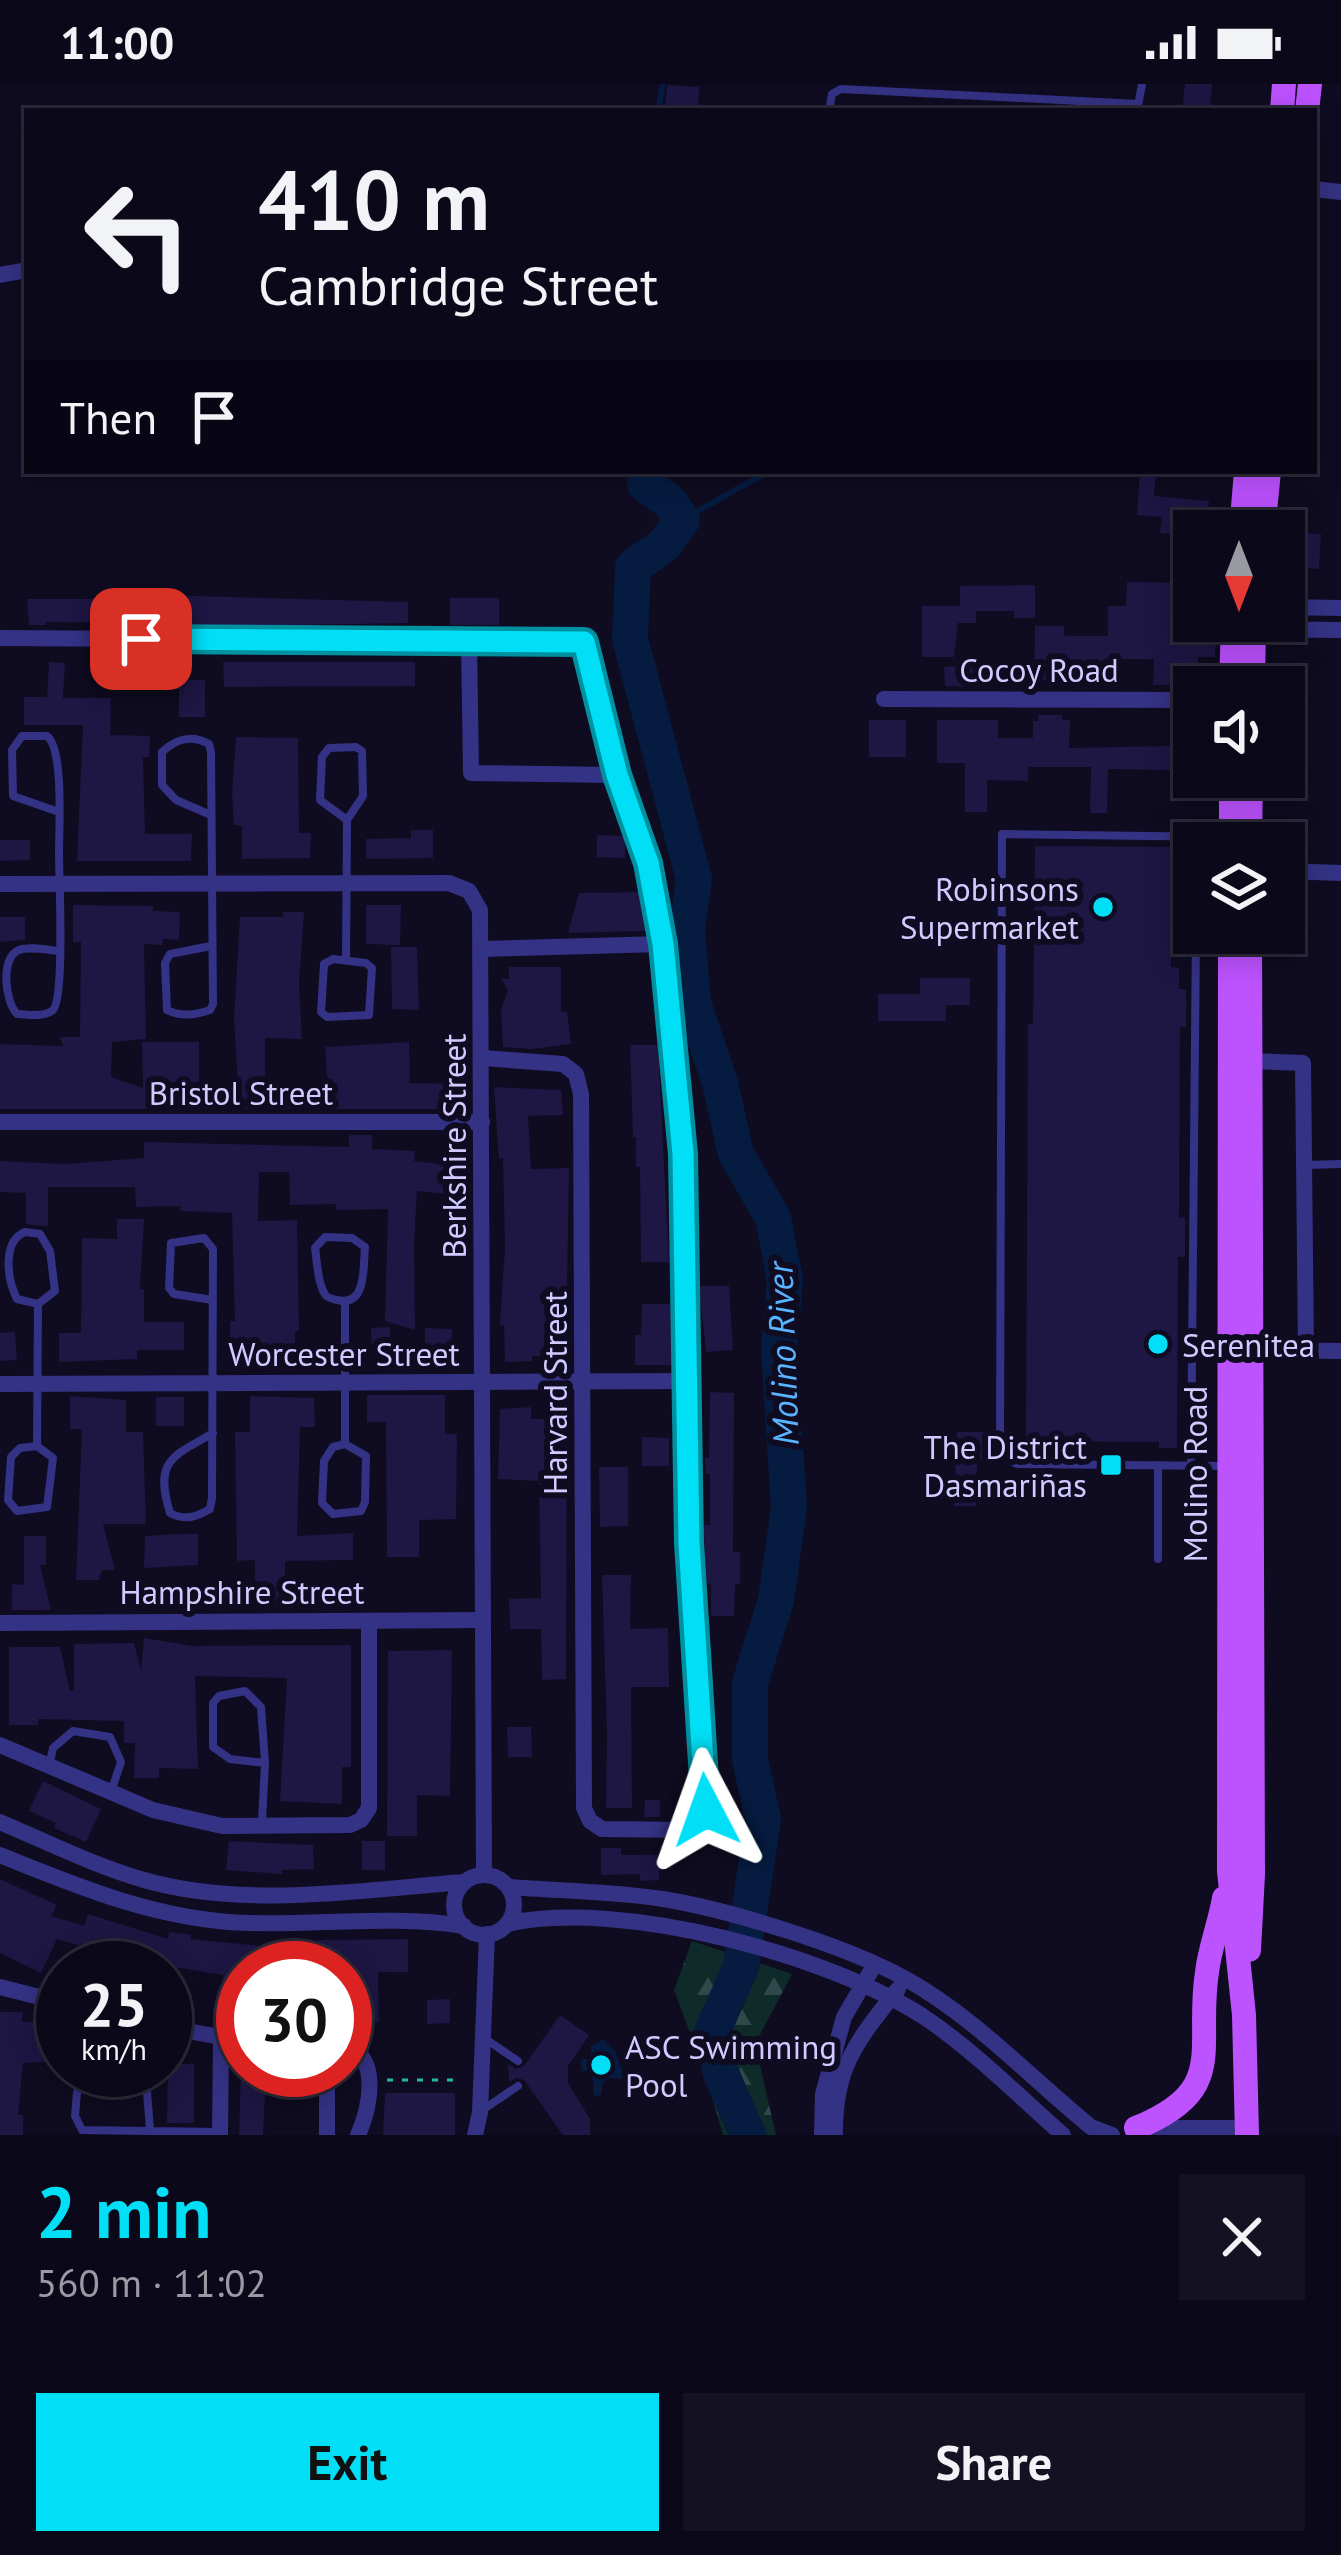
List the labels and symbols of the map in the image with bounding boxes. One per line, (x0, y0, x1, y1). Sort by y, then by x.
north arrow (1173, 510, 1305, 642)
pin (90, 588, 192, 690)
street label: Cocoy Road (959, 648, 1119, 691)
place label: Robinsons Supermarket (900, 867, 1079, 948)
marker: Robinsons Supermarket (1090, 894, 1116, 920)
street label: Berkshire Street (432, 1034, 475, 1258)
street label: Bristol Street (149, 1071, 333, 1114)
water label: Molino River (755, 1259, 809, 1447)
street label: Harvard Street (533, 1291, 576, 1495)
place label: Serenitea (1182, 1323, 1315, 1366)
marker: Serenitea (1145, 1331, 1171, 1357)
street label: Worcester Street (228, 1332, 460, 1375)
street label: Molino Road (1173, 1386, 1216, 1562)
place label: The District Dasmariñas (923, 1425, 1087, 1506)
marker: The District Dasmariñas (1098, 1452, 1124, 1478)
street label: Hampshire Street (119, 1570, 365, 1613)
position arrow (643, 1747, 769, 1873)
speed limit sign: 30 (216, 1941, 372, 2097)
place label: ASC Swimming Pool (625, 2025, 837, 2106)
marker: ASC Swimming Pool (588, 2052, 614, 2078)

